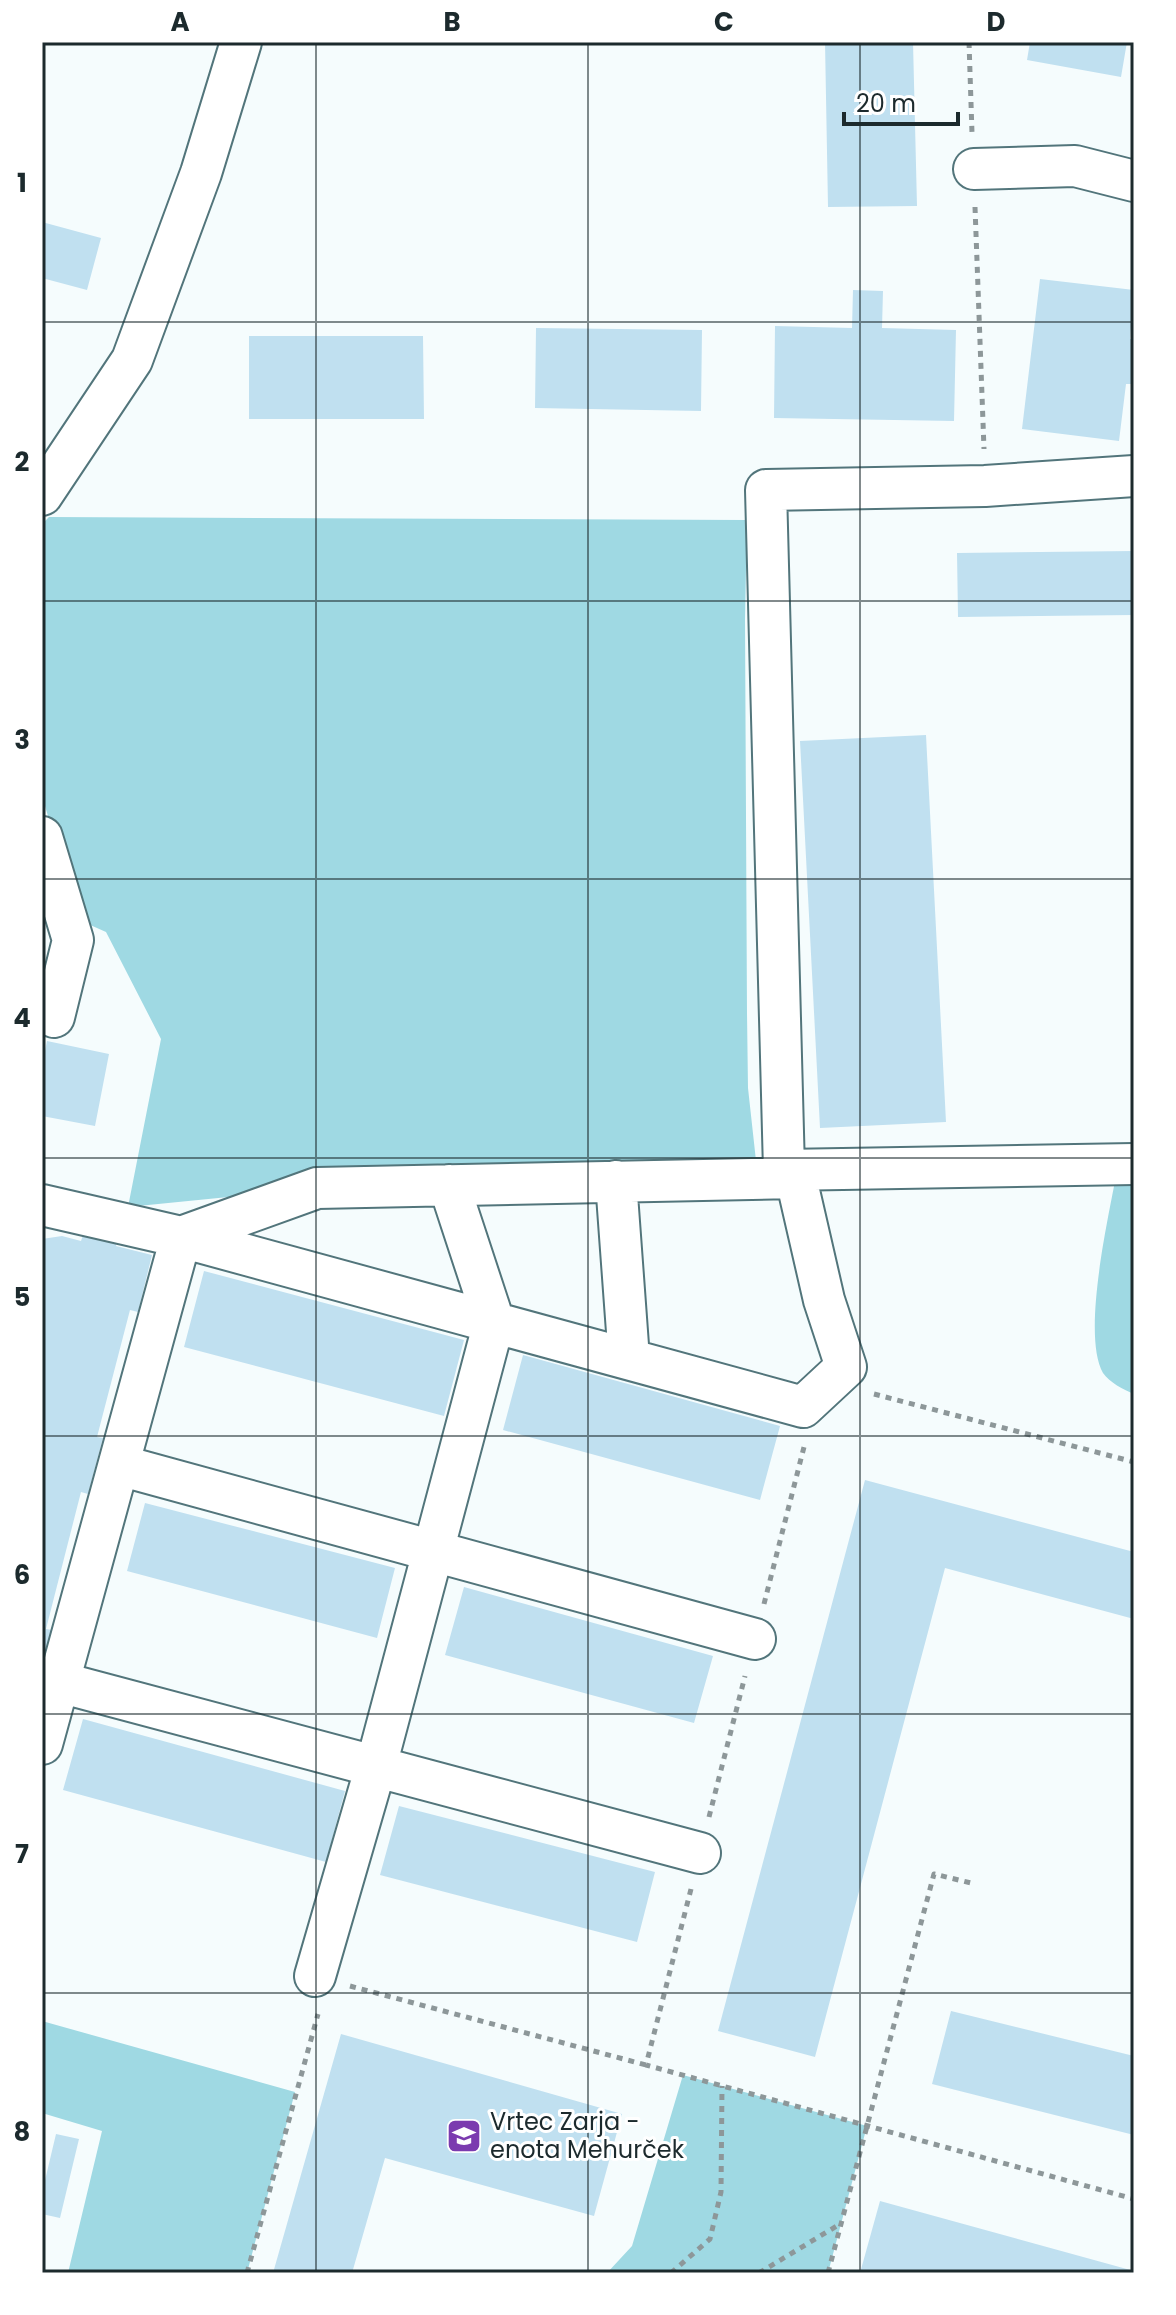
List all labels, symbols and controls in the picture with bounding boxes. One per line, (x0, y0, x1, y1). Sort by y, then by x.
text: A (170, 4, 190, 40)
text: B (443, 4, 461, 40)
text: C (714, 4, 734, 40)
text: D (987, 4, 1006, 40)
scale bar (844, 76, 958, 126)
text: 20 m (856, 87, 916, 120)
text: 1 (17, 165, 27, 201)
text: 2 (15, 444, 30, 480)
text: 3 (14, 722, 30, 758)
text: 4 (13, 1000, 31, 1036)
text: 5 (14, 1279, 30, 1315)
text: 6 (14, 1557, 30, 1593)
text: 7 (15, 1836, 29, 1872)
place label: Vrtec Zarja - enota Mehurček (490, 2105, 685, 2166)
text: 8 (14, 2114, 30, 2150)
school or university icon: Vrtec Zarja - enota Mehurček (445, 2117, 483, 2155)

